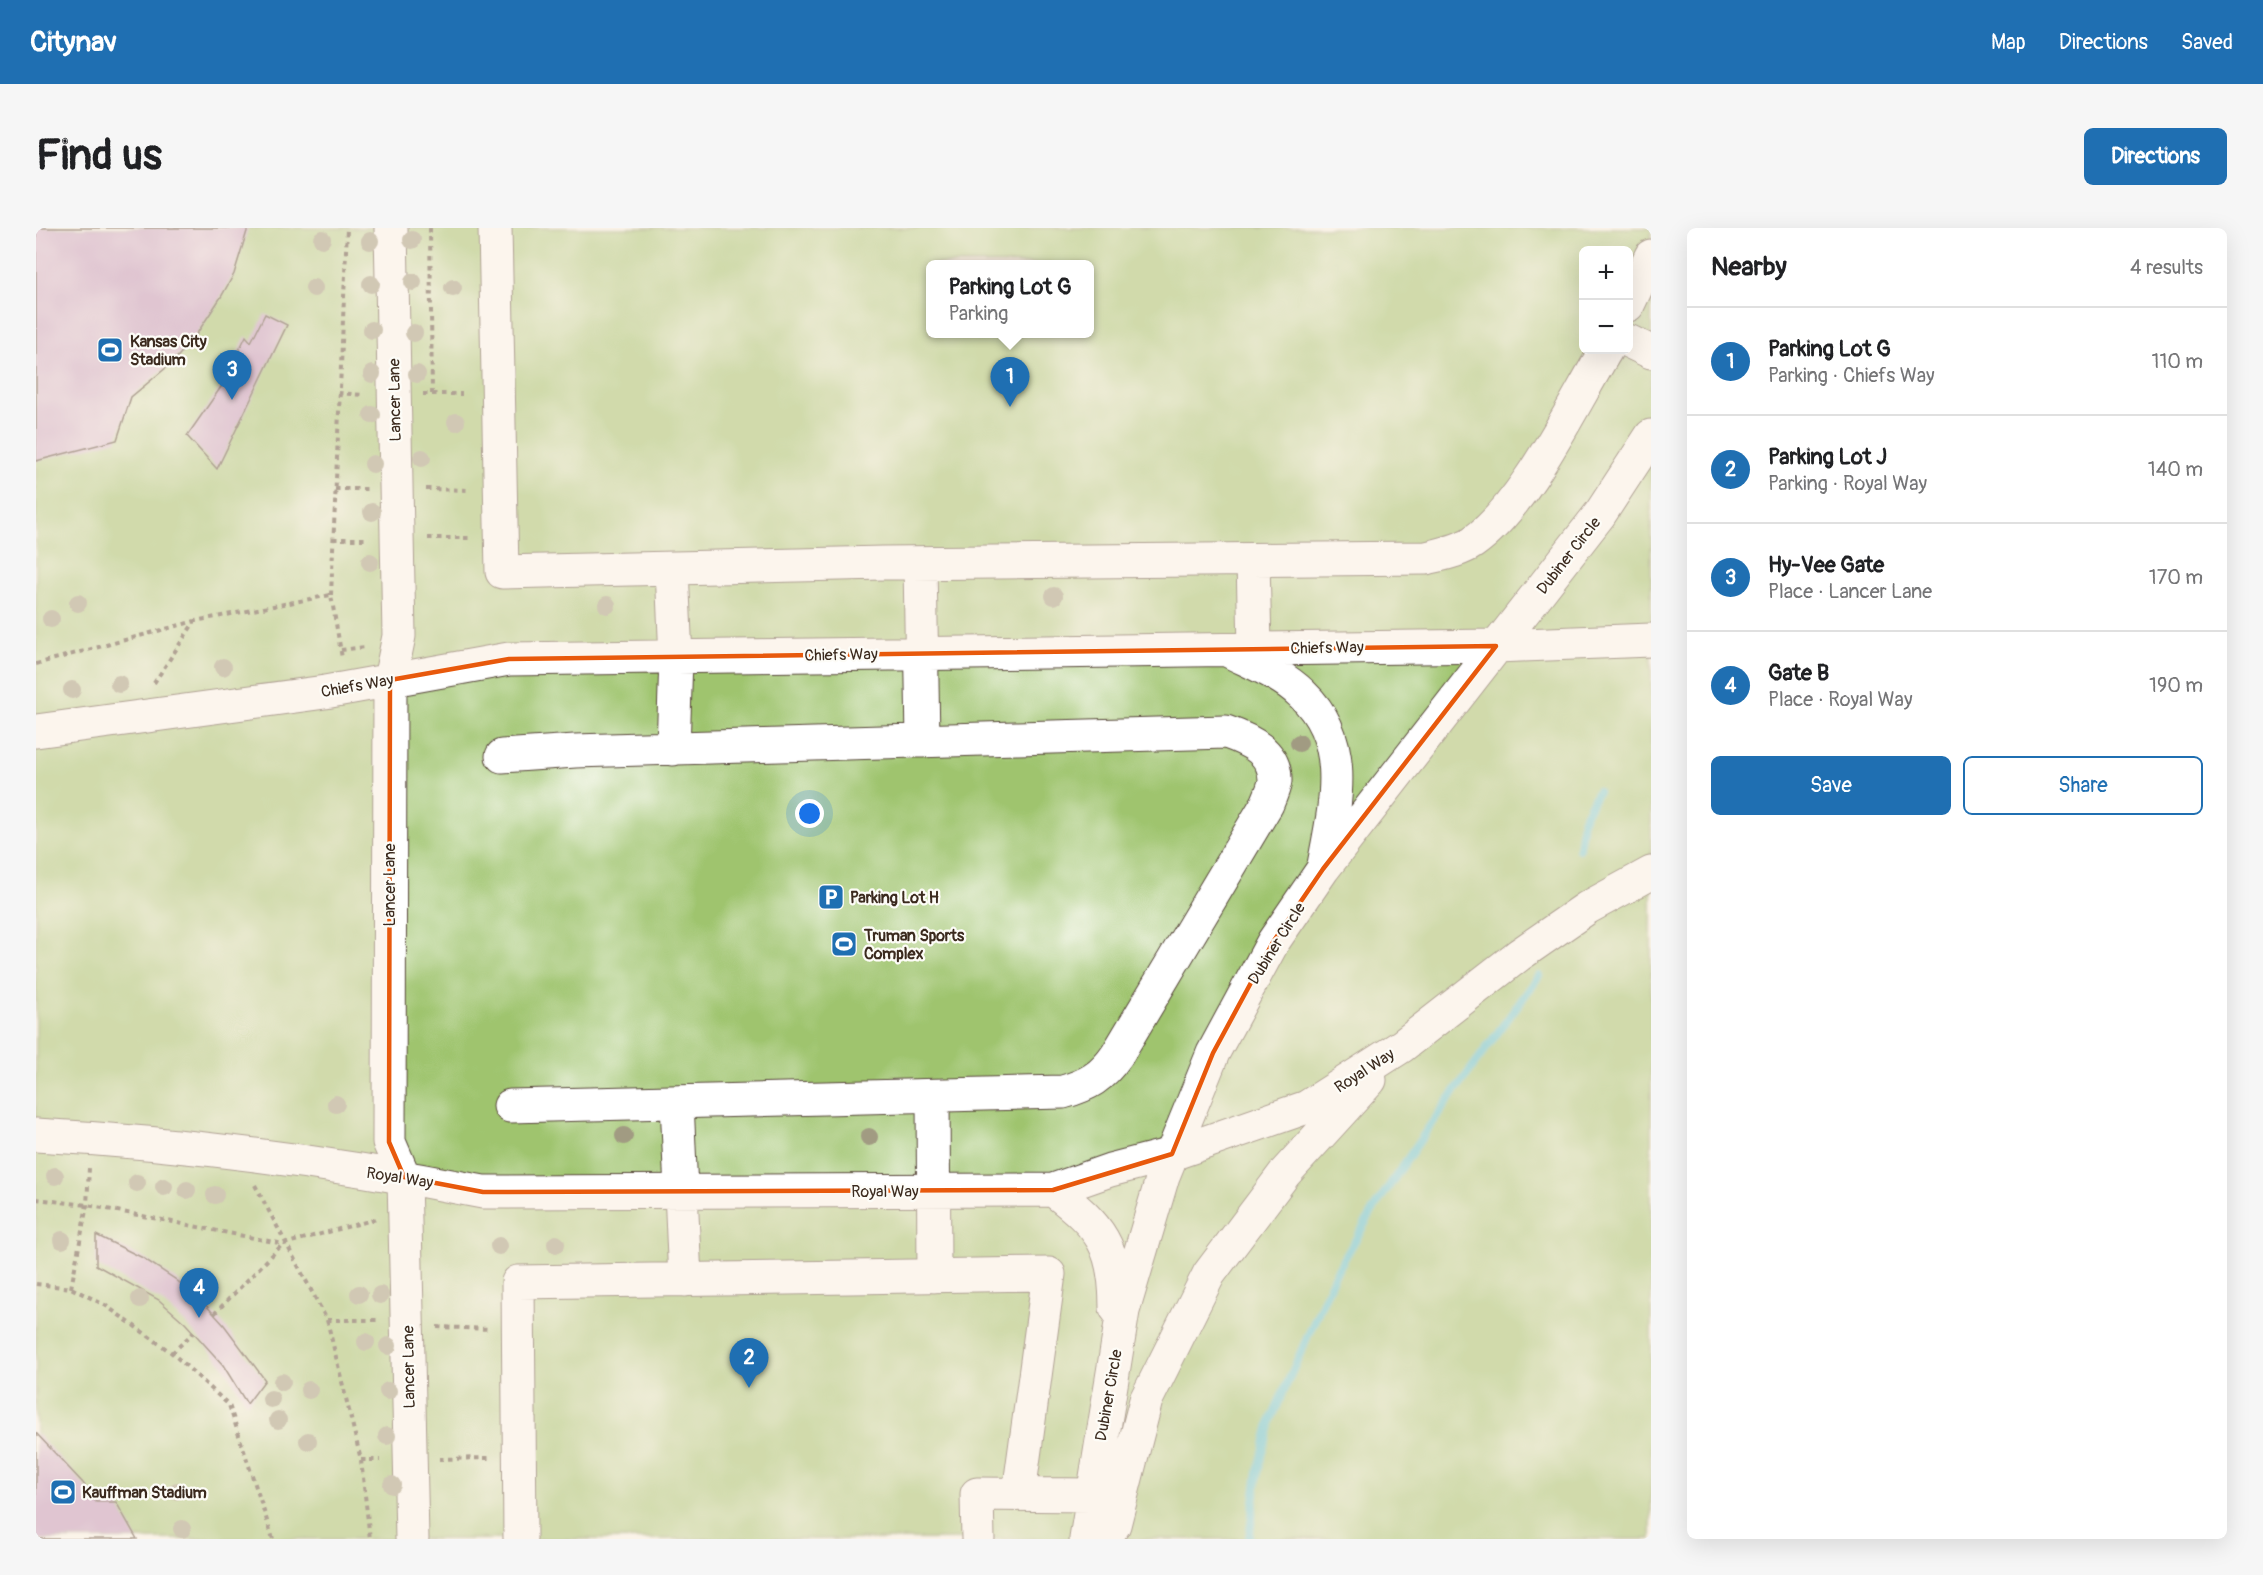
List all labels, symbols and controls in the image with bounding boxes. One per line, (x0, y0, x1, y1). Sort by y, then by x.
text: Citynav (30, 25, 117, 60)
text: Map (1991, 29, 2026, 56)
text: Directions (2059, 29, 2148, 56)
text: Saved (2181, 29, 2233, 56)
button: Directions (2084, 128, 2227, 185)
text: Find us (36, 130, 162, 182)
map controls (1579, 246, 1633, 354)
button: + (1579, 246, 1633, 300)
text: Nearby (1711, 251, 1787, 283)
text: 4 results (2130, 255, 2203, 280)
popup (926, 260, 1094, 338)
text: Parking Lot G (949, 273, 1071, 301)
button: − (1579, 300, 1633, 354)
text: Parking (949, 301, 1008, 326)
place label: Kansas City Stadium (130, 332, 207, 370)
sports icon: Kansas City Stadium (95, 335, 125, 365)
text: Parking Lot G (1768, 335, 1891, 363)
text: 1 (1727, 349, 1734, 374)
text: 110 m (2152, 349, 2203, 374)
pin: 3 (212, 350, 252, 400)
street label: Lancer Lane (384, 358, 406, 442)
pin: 1 (990, 358, 1030, 407)
text: Parking · Chiefs Way (1768, 363, 1935, 388)
text: Parking Lot J (1768, 443, 1887, 471)
text: 2 (1725, 457, 1736, 482)
text: 140 m (2148, 457, 2203, 482)
text: Parking · Royal Way (1768, 471, 1927, 496)
street label: Dubiner Circle (1532, 513, 1605, 598)
text: Hy-Vee Gate (1768, 551, 1884, 579)
text: 3 (1725, 565, 1736, 590)
text: 170 m (2149, 565, 2203, 590)
text: Place · Lancer Lane (1768, 579, 1932, 604)
street label: Chiefs Way (1290, 637, 1364, 659)
street label: Chiefs Way (804, 644, 878, 666)
text: Gate B (1768, 659, 1829, 687)
street label: Chiefs Way (319, 670, 395, 702)
text: 4 (1725, 673, 1736, 698)
text: 190 m (2149, 673, 2203, 698)
text: Place · Royal Way (1768, 687, 1912, 712)
button: Save (1711, 756, 1951, 815)
button: Share (1963, 756, 2203, 815)
your location (795, 799, 824, 828)
street label: Lancer Lane (380, 843, 400, 927)
parking icon: Parking Lot H (816, 882, 846, 912)
place label: Parking Lot H (850, 888, 939, 908)
street label: Dubiner Circle (1244, 899, 1310, 988)
place label: Truman Sports Complex (863, 926, 965, 964)
sports icon: Truman Sports Complex (829, 929, 859, 959)
street label: Royal Way (1331, 1044, 1398, 1098)
street label: Royal Way (365, 1163, 435, 1193)
street label: Royal Way (851, 1182, 919, 1202)
pin: 4 (180, 1268, 218, 1318)
street label: Lancer Lane (398, 1325, 420, 1409)
pin: 2 (730, 1338, 768, 1388)
street label: Dubiner Circle (1091, 1348, 1127, 1443)
sports icon: Kauffman Stadium (48, 1477, 78, 1507)
place label: Kauffman Stadium (82, 1483, 207, 1503)

